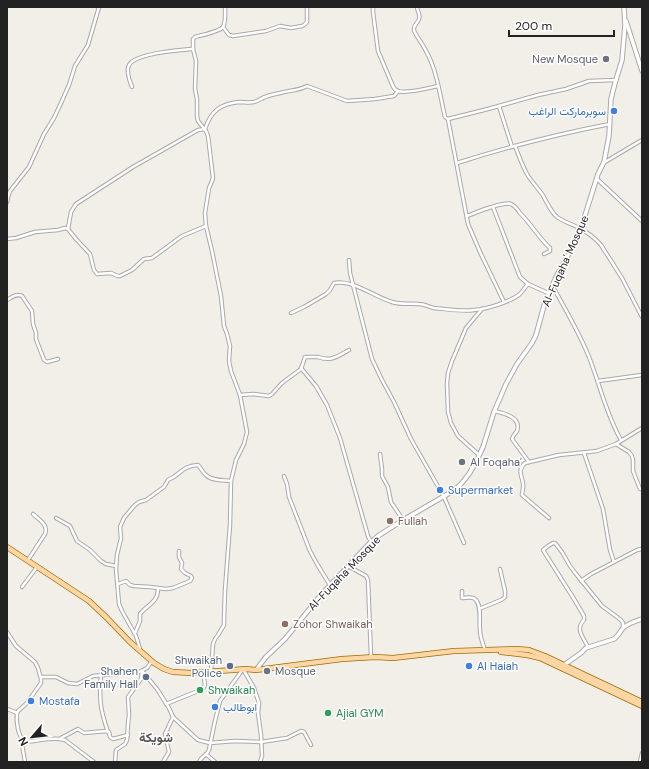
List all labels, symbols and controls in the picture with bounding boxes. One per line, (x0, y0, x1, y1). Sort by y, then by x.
scale bar (509, 12, 614, 38)
text: 200 m (515, 18, 552, 34)
place label: New Mosque (532, 52, 598, 66)
marker: New Mosque (601, 54, 611, 64)
place label: سوبرماركت الراغب (529, 104, 606, 118)
marker: سوبرماركت الراغب (609, 106, 619, 116)
street label: Al-Fuqaha' Mosque (539, 213, 591, 309)
place label: Al Foqaha' (470, 455, 522, 469)
marker: Al Foqaha' (457, 457, 467, 467)
place label: Supermarket (448, 483, 513, 497)
marker: Supermarket (435, 485, 445, 495)
place label: Fullah (398, 514, 427, 528)
marker: Fullah (385, 516, 395, 526)
street label: Al-Fuqaha' Mosque (305, 533, 383, 613)
place label: Zohor Shwaikah (293, 617, 373, 631)
marker: Zohor Shwaikah (280, 619, 290, 629)
place label: Shwaikah Police (175, 653, 222, 680)
place label: Al Haiah (477, 659, 518, 673)
marker: Shwaikah Police (225, 661, 235, 671)
marker: Al Haiah (464, 661, 474, 671)
place label: Shahen Family Hall (84, 664, 138, 691)
place label: Mosque (275, 664, 316, 678)
marker: Mosque (262, 666, 272, 676)
marker: Shahen Family Hall (141, 672, 151, 682)
place label: Shwaikah (208, 683, 255, 697)
marker: Shwaikah (195, 685, 205, 695)
place label: Mostafa (39, 694, 80, 708)
marker: Mostafa (26, 696, 36, 706)
place label: ابوطالب (223, 700, 257, 714)
marker: ابوطالب (210, 702, 220, 712)
place label: Ajial GYM (336, 706, 384, 720)
marker: Ajial GYM (323, 708, 333, 718)
north arrow (12, 717, 52, 757)
district label: شويكة (139, 729, 173, 746)
text: N (15, 735, 31, 749)

